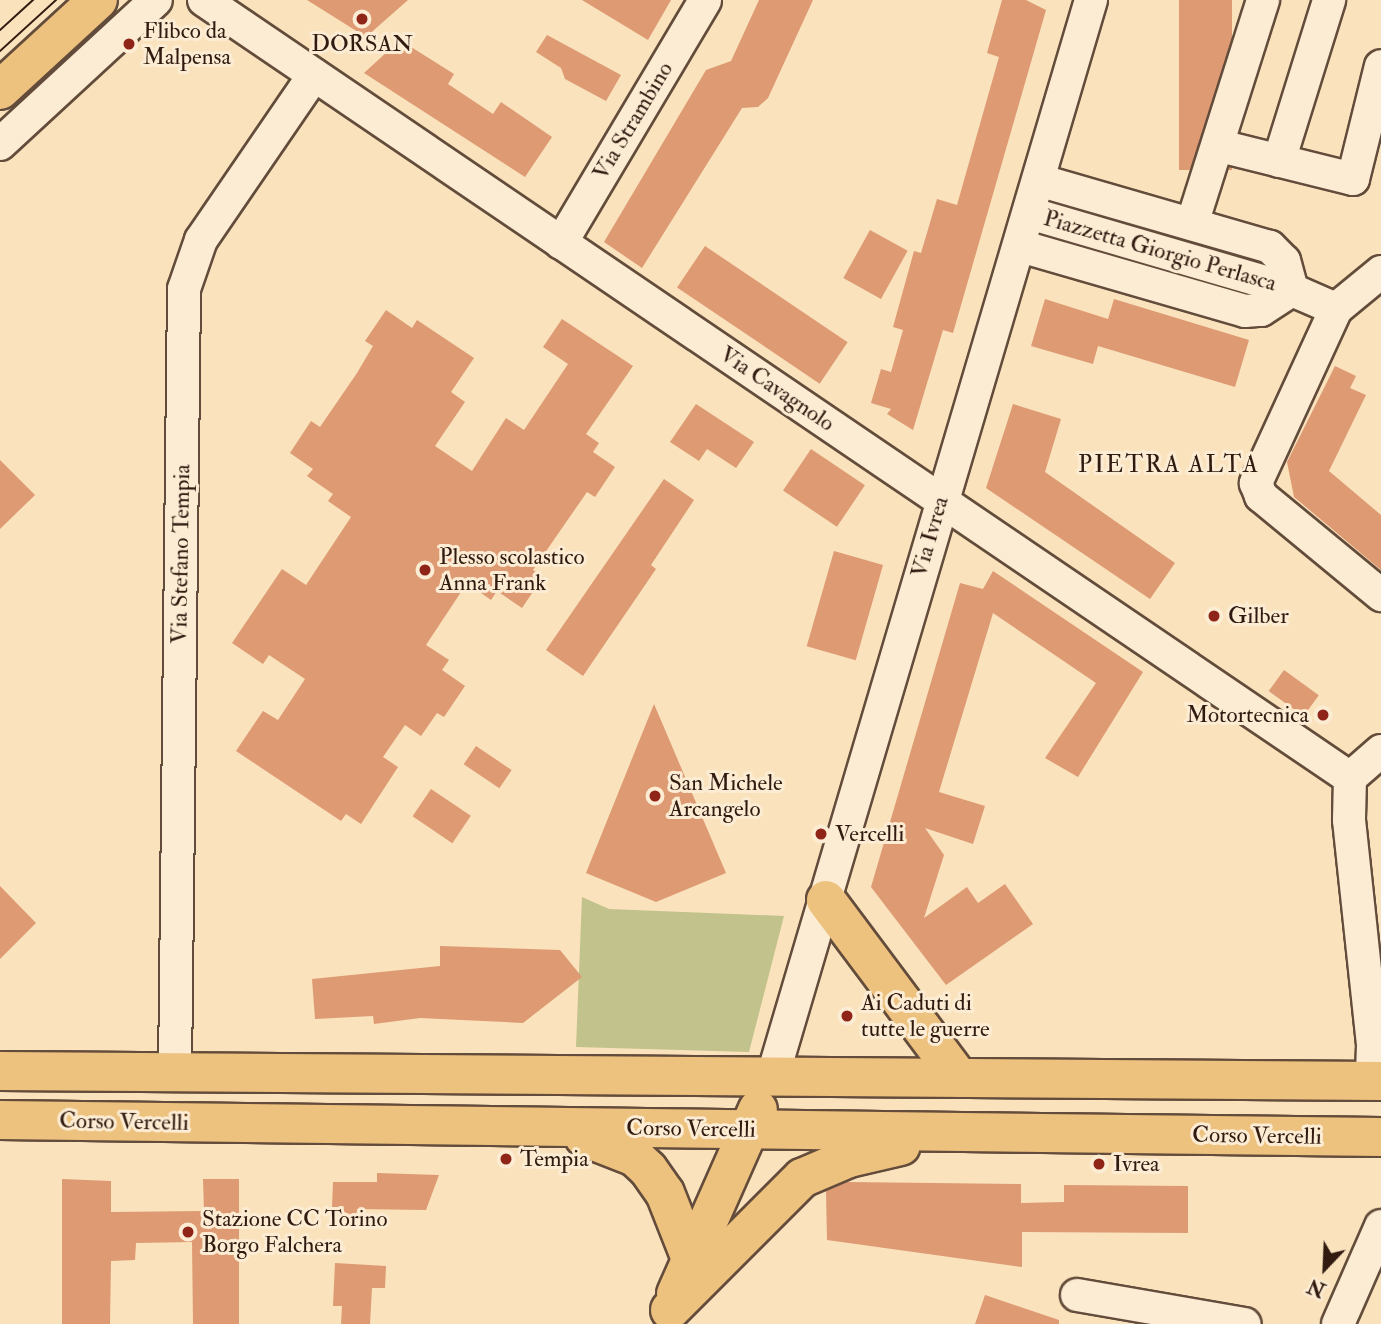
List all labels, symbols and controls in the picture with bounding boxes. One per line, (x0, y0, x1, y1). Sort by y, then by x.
marker: DORSAN (354, 11, 370, 27)
place label: Flibco da Malpensa (143, 17, 231, 71)
place label: DORSAN (311, 30, 413, 58)
marker: Flibco da Malpensa (121, 36, 137, 52)
street label: Via Strambino (587, 57, 679, 185)
street label: Piazzetta Giorgio Perlasca (1040, 205, 1280, 297)
street label: Via Cavagnolo (714, 340, 840, 438)
district label: PIETRA ALTA (1079, 451, 1259, 479)
street label: Via Stefano Tempia (166, 464, 196, 644)
street label: Via Ivrea (905, 493, 955, 581)
place label: Plesso scolastico Anna Frank (439, 543, 585, 597)
marker: Plesso scolastico Anna Frank (417, 562, 433, 578)
place label: Gilber (1228, 602, 1289, 630)
marker: Gilber (1206, 608, 1222, 624)
place label: Motortecnica (1186, 701, 1309, 729)
marker: Motortecnica (1315, 707, 1331, 723)
place label: San Michele Arcangelo (669, 769, 783, 823)
marker: San Michele Arcangelo (647, 788, 663, 804)
place label: Vercelli (835, 820, 904, 848)
marker: Vercelli (813, 826, 829, 842)
place label: Ai Caduti di tutte le guerre (861, 989, 990, 1043)
marker: Ai Caduti di tutte le guerre (839, 1008, 855, 1024)
street label: Corso Vercelli (59, 1107, 189, 1137)
street label: Corso Vercelli (626, 1114, 756, 1144)
street label: Corso Vercelli (1192, 1121, 1322, 1151)
place label: Tempia (520, 1145, 589, 1173)
place label: Ivrea (1113, 1150, 1159, 1178)
marker: Tempia (498, 1151, 514, 1167)
marker: Ivrea (1091, 1156, 1107, 1172)
place label: Stazione CC Torino Borgo Falchera (202, 1205, 387, 1259)
marker: Stazione CC Torino Borgo Falchera (180, 1224, 196, 1240)
north arrow (1290, 1233, 1360, 1303)
text: N (1304, 1273, 1329, 1302)

